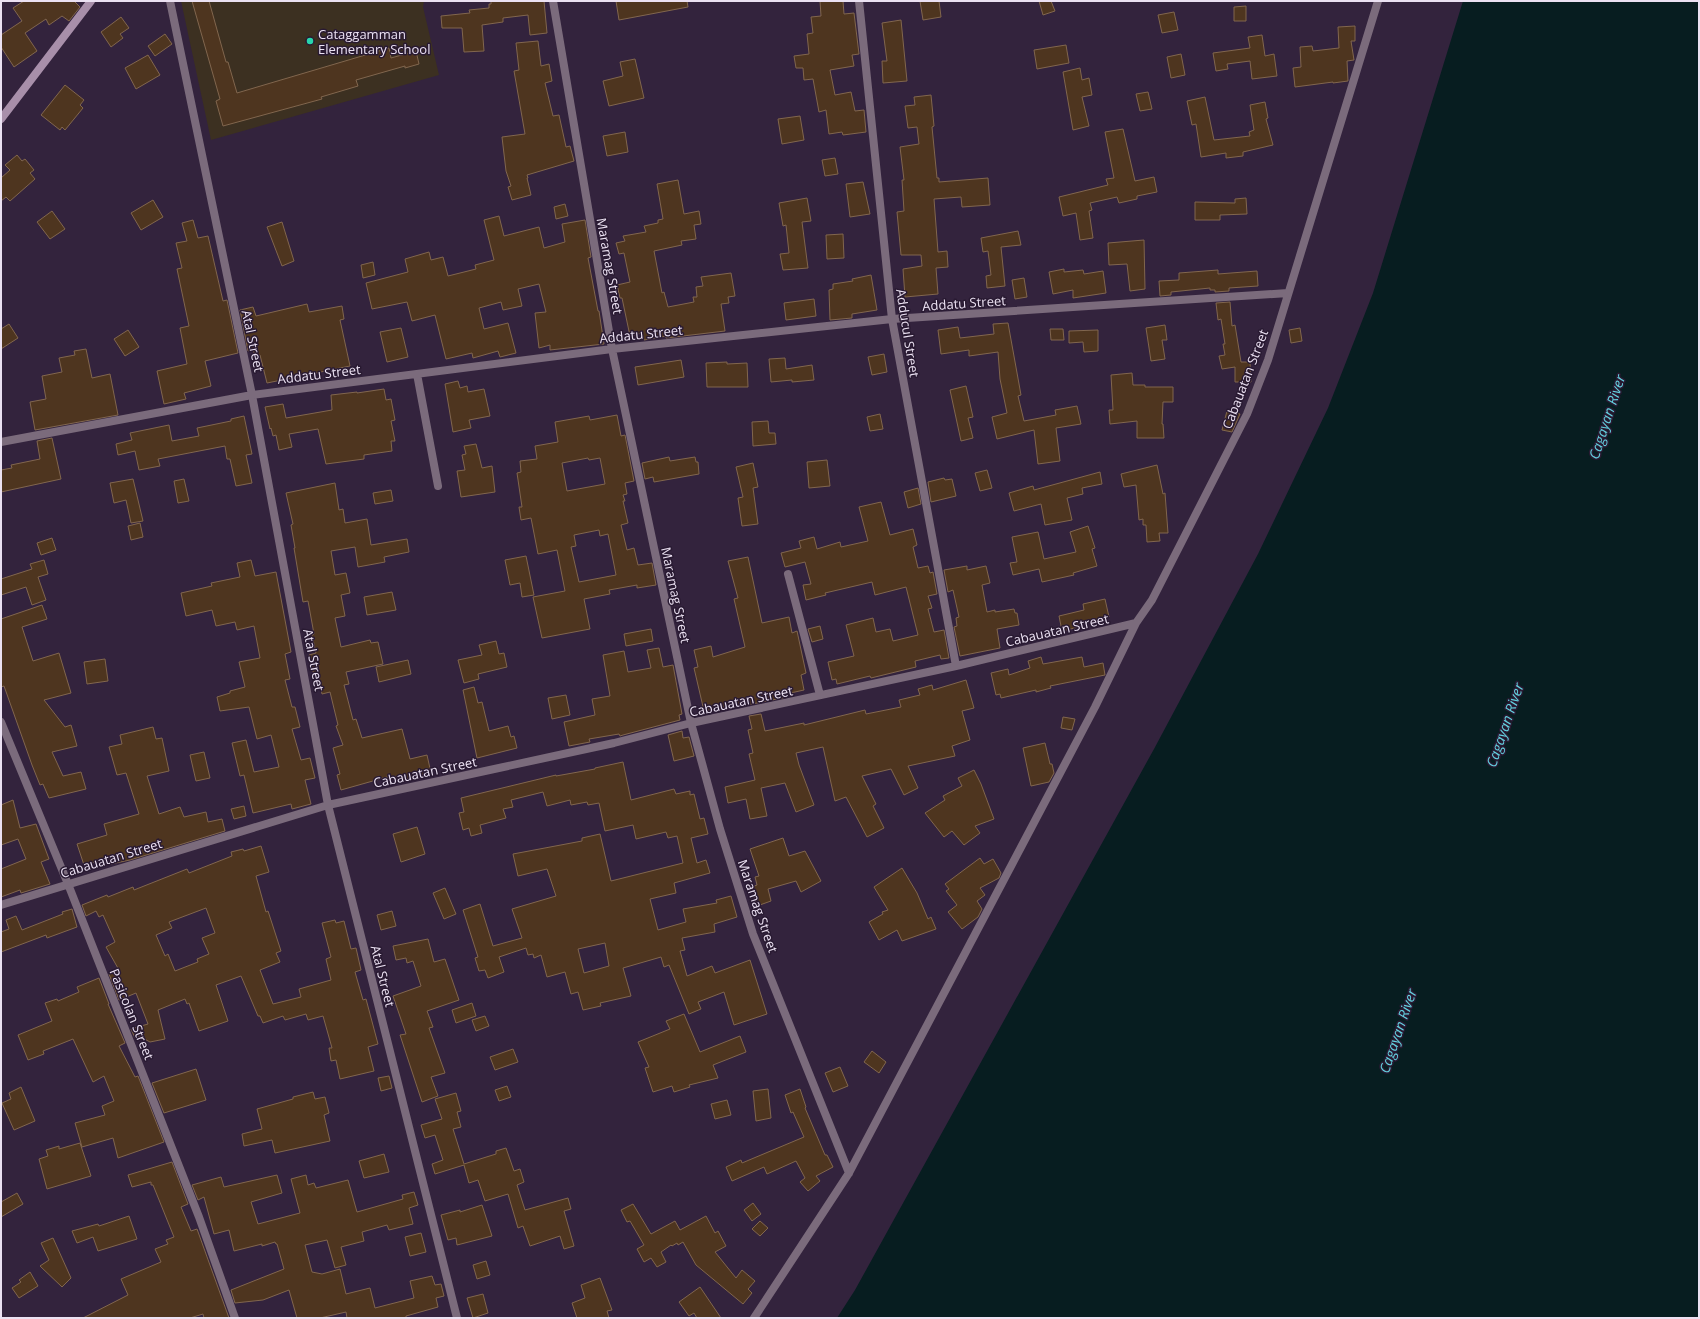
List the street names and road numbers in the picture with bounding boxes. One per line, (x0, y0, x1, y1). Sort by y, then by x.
street label: Maramag Street (593, 216, 627, 316)
street label: Adducul Street (892, 288, 924, 379)
street label: Addatu Street (922, 291, 1007, 315)
street label: Atal Street (238, 308, 268, 374)
street label: Addatu Street (598, 321, 684, 347)
street label: Cabauatan Street (1218, 326, 1272, 431)
street label: Addatu Street (276, 360, 362, 388)
street label: Maramag Street (657, 545, 695, 645)
street label: Cabauatan Street (1004, 609, 1111, 651)
street label: Atal Street (299, 627, 329, 693)
street label: Cabauatan Street (688, 681, 795, 721)
street label: Cabauatan Street (372, 752, 479, 792)
street label: Cabauatan Street (58, 834, 164, 882)
street label: Maramag Street (734, 857, 782, 955)
street label: Atal Street (367, 943, 399, 1009)
street label: Pasicolan Street (106, 966, 159, 1063)

